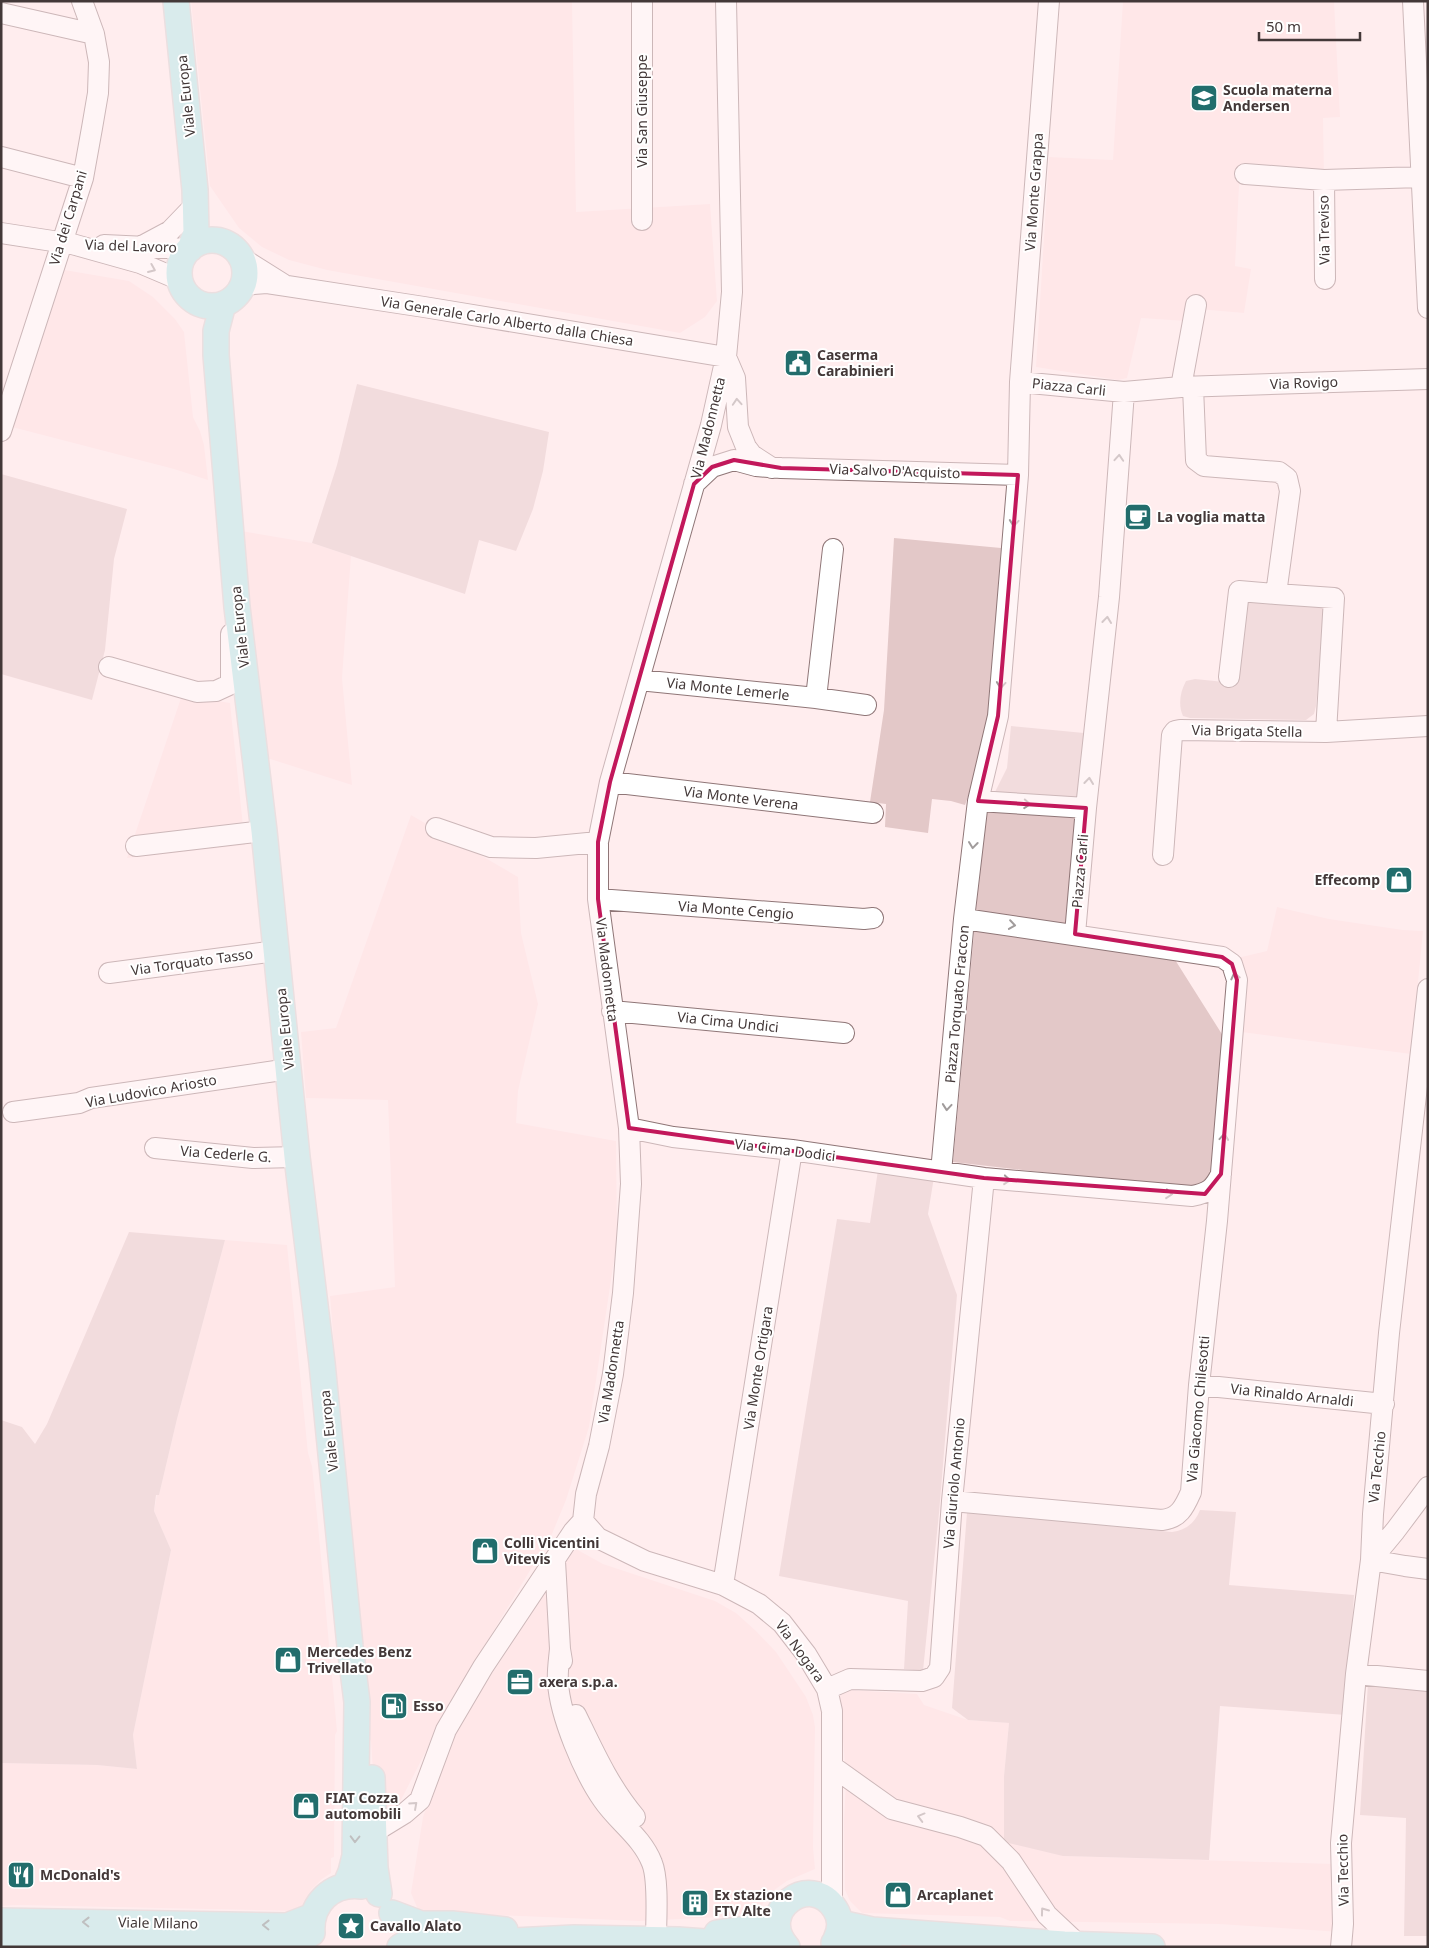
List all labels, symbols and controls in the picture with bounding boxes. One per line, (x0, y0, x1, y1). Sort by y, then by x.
scale bar (1259, 10, 1360, 42)
text: 50 m (1266, 16, 1301, 36)
street label: Viale Europa (172, 54, 199, 138)
street label: Via San Giuseppe (632, 54, 651, 168)
place label: Scuola materna Andersen (1223, 80, 1332, 115)
school or university icon: Scuola materna Andersen (1189, 83, 1219, 113)
street label: Via Monte Grappa (1020, 132, 1047, 252)
street label: Via dei Carpani (44, 168, 91, 268)
street label: Via Treviso (1313, 195, 1334, 265)
street label: Via del Lavoro (85, 234, 177, 257)
one-way arrow (147, 262, 156, 273)
street label: Via Generale Carlo Alberto dalla Chiesa (379, 291, 635, 350)
place label: Caserma Carabinieri (817, 345, 894, 380)
public building icon: Caserma Carabinieri (783, 348, 813, 378)
street label: Via Rovigo (1270, 372, 1338, 393)
street label: Piazza Carli (1031, 373, 1107, 400)
street label: Via Madonnetta (686, 375, 729, 481)
one-way arrow (731, 397, 742, 405)
one-way arrow (1114, 453, 1125, 461)
street label: Via Salvo D'Acquisto (829, 459, 961, 482)
cafe icon: La voglia matta (1123, 502, 1153, 532)
place label: La voglia matta (1157, 507, 1265, 526)
one-way arrow (1009, 520, 1020, 528)
street label: Viale Europa (226, 585, 253, 669)
one-way arrow (1101, 615, 1112, 623)
street label: Via Monte Lemerle (666, 673, 791, 704)
one-way arrow (995, 682, 1006, 690)
street label: Via Brigata Stella (1191, 720, 1303, 741)
one-way arrow (1083, 777, 1094, 785)
street label: Via Monte Verena (682, 781, 800, 814)
one-way arrow (1023, 799, 1031, 810)
street label: Piazza Carli (1067, 833, 1092, 909)
one-way arrow (968, 841, 979, 849)
shop icon: Effecomp (1384, 865, 1414, 895)
place label: Effecomp (1315, 870, 1380, 889)
street label: Via Monte Cengio (678, 896, 795, 923)
street label: Via Madonnetta (592, 917, 623, 1023)
one-way arrow (1008, 920, 1016, 930)
street label: Piazza Torquato Fraccon (940, 924, 973, 1084)
street label: Via Torquato Tasso (130, 944, 254, 979)
one-way arrow (1230, 971, 1241, 980)
street label: Viale Europa (271, 987, 298, 1071)
street label: Via Cima Undici (676, 1007, 780, 1036)
street label: Via Ludovico Ariosto (84, 1070, 218, 1111)
one-way arrow (942, 1103, 953, 1111)
one-way arrow (1219, 1133, 1230, 1141)
street label: Via Cima Dodici (733, 1134, 837, 1165)
street label: Via Cederle G. (180, 1141, 272, 1166)
one-way arrow (1003, 1174, 1011, 1185)
one-way arrow (1165, 1188, 1173, 1199)
street label: Via Monte Ortigara (738, 1305, 777, 1431)
street label: Via Madonnetta (593, 1319, 628, 1425)
street label: Via Giacomo Chilesotti (1182, 1335, 1213, 1483)
street label: Via Rinaldo Arnaldi (1230, 1379, 1355, 1410)
street label: Viale Europa (315, 1389, 342, 1473)
street label: Via Giuriolo Antonio (938, 1417, 969, 1549)
street label: Via Tecchio (1363, 1430, 1390, 1504)
place label: Colli Vicentini Vitevis (504, 1533, 599, 1568)
shop icon: Colli Vicentini Vitevis (470, 1536, 500, 1566)
street label: Via Nogara (771, 1616, 829, 1686)
place label: Mercedes Benz Trivellato (307, 1642, 412, 1677)
shop icon: Mercedes Benz Trivellato (273, 1645, 303, 1675)
office icon: axera s.p.a. (505, 1667, 535, 1697)
place label: axera s.p.a. (539, 1672, 618, 1691)
fuel station icon: Esso (379, 1691, 409, 1721)
place label: Esso (413, 1696, 444, 1715)
place label: FIAT Cozza automobili (325, 1788, 401, 1823)
shop icon: FIAT Cozza automobili (291, 1791, 321, 1821)
one-way arrow (409, 1802, 418, 1811)
one-way arrow (918, 1813, 926, 1823)
street label: Via Tecchio (1332, 1834, 1353, 1906)
one-way arrow (350, 1835, 360, 1843)
restaurant icon: McDonald's (6, 1860, 36, 1890)
place label: McDonald's (40, 1865, 120, 1884)
shop icon: Arcaplanet (883, 1880, 913, 1910)
place label: Ex stazione FTV Alte (714, 1885, 792, 1920)
place label: Arcaplanet (917, 1885, 993, 1904)
building icon: Ex stazione FTV Alte (680, 1888, 710, 1918)
one-way arrow (1042, 1908, 1050, 1917)
place icon: Cavallo Alato (336, 1911, 366, 1941)
street label: Viale Milano (118, 1912, 198, 1933)
place label: Cavallo Alato (370, 1916, 462, 1935)
one-way arrow (82, 1917, 90, 1927)
one-way arrow (262, 1920, 270, 1930)

